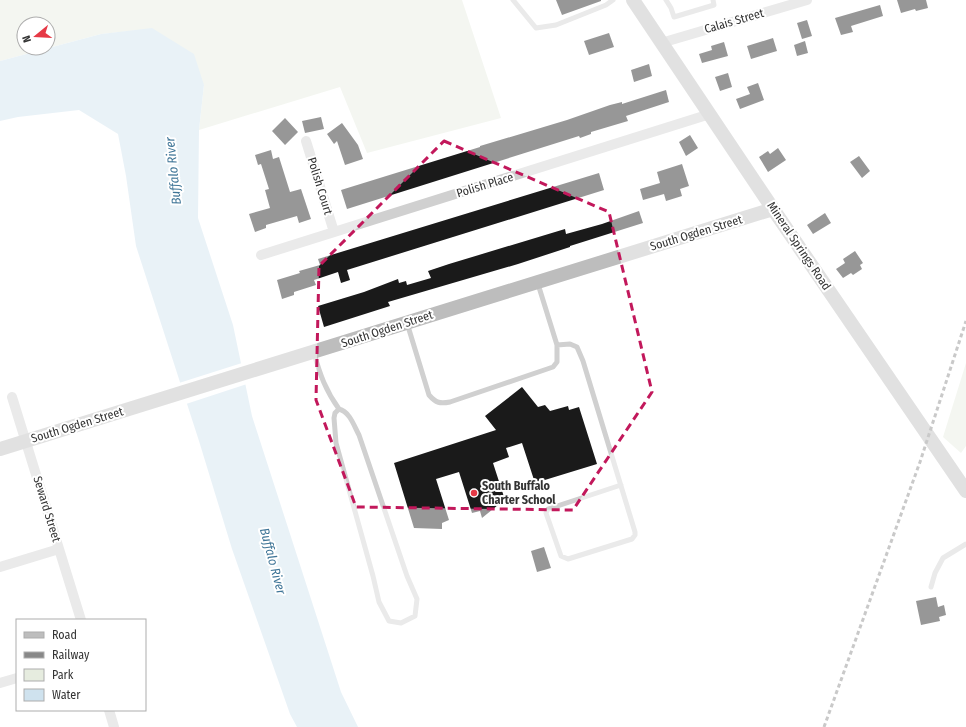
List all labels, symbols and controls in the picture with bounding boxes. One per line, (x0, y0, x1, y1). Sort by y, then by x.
street label: Calais Street (703, 6, 765, 36)
north arrow (16, 16, 56, 56)
text: N (20, 34, 34, 44)
water label: Buffalo River (162, 136, 184, 206)
street label: Polish Court (305, 156, 335, 216)
street label: Polish Place (455, 170, 515, 200)
street label: Mineral Springs Road (764, 199, 834, 293)
street label: South Ogden Street (648, 212, 744, 254)
street label: South Ogden Street (339, 308, 435, 350)
street label: South Ogden Street (29, 404, 125, 446)
street label: Seward Street (30, 474, 64, 544)
place label: South Buffalo Charter School (482, 479, 556, 507)
marker: South Buffalo Charter School (469, 488, 479, 498)
water label: Buffalo River (257, 526, 289, 596)
legend (16, 619, 146, 711)
text: Road (52, 628, 77, 642)
text: Railway (52, 648, 90, 662)
text: Park (52, 668, 74, 682)
text: Water (52, 688, 81, 702)

